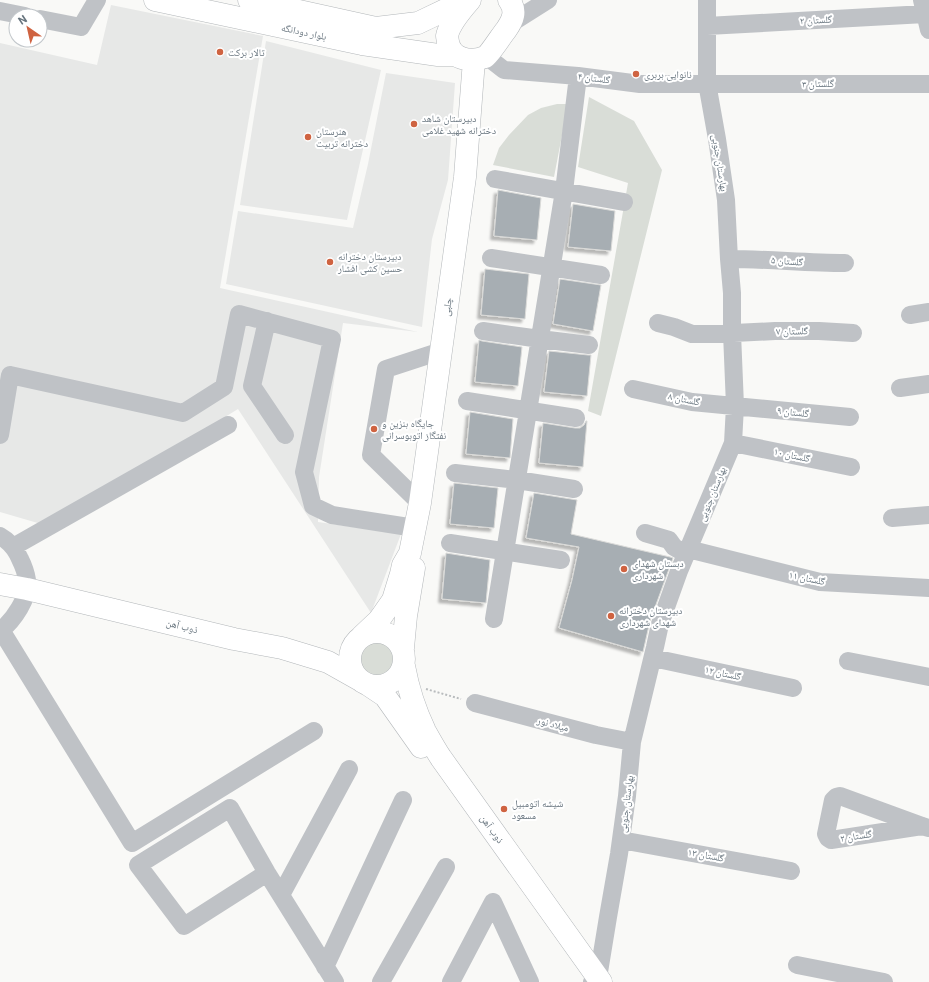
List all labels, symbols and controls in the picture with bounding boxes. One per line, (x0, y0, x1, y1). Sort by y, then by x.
north arrow (8, 8, 48, 48)
text: N (16, 12, 30, 28)
street label: گلستان ۲ (800, 14, 833, 27)
street label: بلوار دودانگه (280, 22, 328, 42)
marker: تالار برکت (215, 47, 225, 57)
place label: تالار برکت (228, 47, 265, 58)
marker: نانوایی بربری (631, 69, 641, 79)
place label: نانوایی بربری (644, 69, 692, 81)
street label: گلستان ۴ (577, 71, 611, 86)
street label: گلستان ۳ (802, 78, 835, 90)
place label: دبیرستان شاهد دخترانه شهید غلامی (422, 113, 496, 137)
marker: دبیرستان شاهد دخترانه شهید غلامی (409, 119, 419, 129)
place label: هنرستان دخترانه تربیت (316, 126, 368, 149)
marker: هنرستان دخترانه تربیت (303, 132, 313, 142)
street label: بهارستان جنوبی (709, 134, 730, 193)
place label: دبیرستان دخترانه حسین کشی افشار (337, 251, 403, 275)
street label: گلستان ۵ (770, 254, 804, 269)
marker: دبیرستان دخترانه حسین کشی افشار (325, 257, 335, 267)
street label: چلبی (440, 296, 455, 317)
street label: گلستان ۷ (776, 325, 809, 338)
street label: گلستان ۸ (667, 391, 701, 409)
street label: گلستان ۹ (776, 405, 810, 420)
place label: جایگاه بنزین و نفتگاز اتوبوسرانی (382, 418, 446, 442)
marker: جایگاه بنزین و نفتگاز اتوبوسرانی (369, 424, 379, 434)
street label: گلستان ۱۰ (773, 446, 812, 465)
street label: بهارستان جنوبی (696, 465, 729, 523)
place label: دبستان شهدای شهرداری (632, 558, 684, 582)
marker: دبستان شهدای شهرداری (619, 564, 629, 574)
street label: گلستان ۱۱ (788, 569, 827, 588)
place label: دبیرستان دخترانه شهدای شهرداری (619, 605, 682, 629)
marker: دبیرستان دخترانه شهدای شهرداری (606, 611, 616, 621)
street label: ذوب آهن (165, 617, 199, 636)
street label: گلستان ۱۲ (704, 664, 743, 683)
street label: میلاد نور (535, 714, 570, 734)
street label: بهارستان جنوبی (617, 775, 636, 833)
place label: شیشه اتومبیل مسعود (512, 798, 564, 821)
marker: شیشه اتومبیل مسعود (499, 804, 509, 814)
street label: ذوب آهن (477, 813, 506, 846)
street label: گلستان ۲ (839, 828, 873, 845)
street label: گلستان ۱۳ (687, 846, 726, 865)

